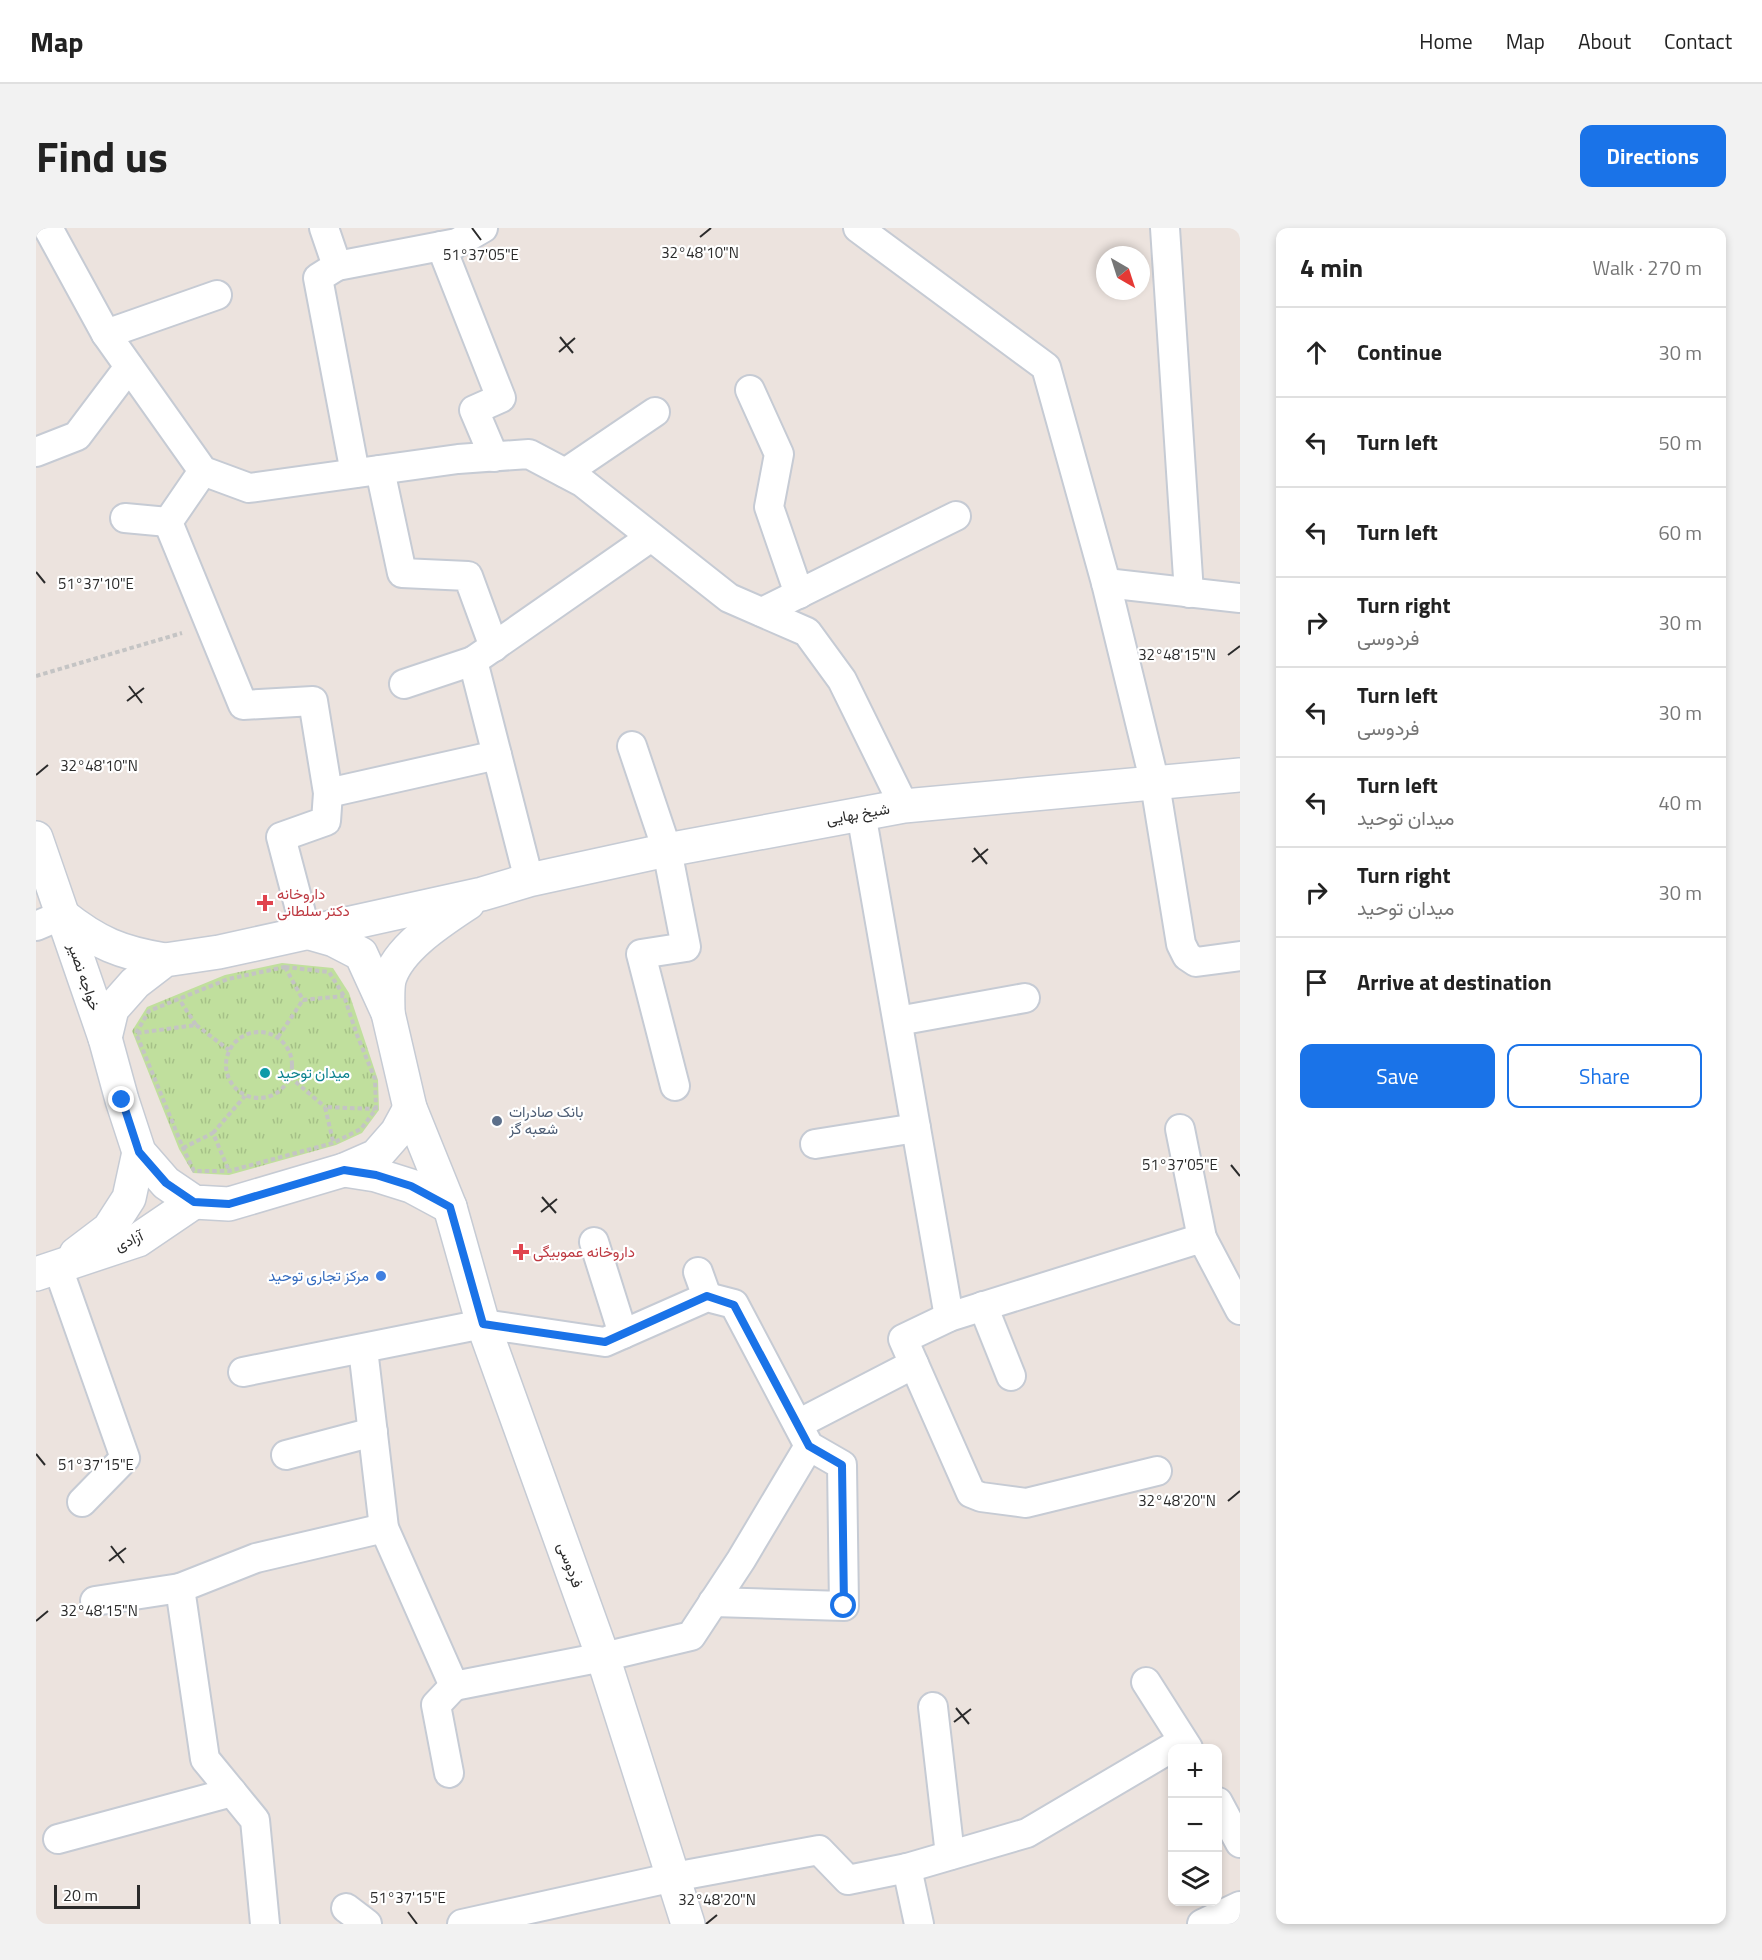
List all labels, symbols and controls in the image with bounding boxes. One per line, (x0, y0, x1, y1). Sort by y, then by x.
text: Map (30, 20, 84, 63)
text: Home (1419, 25, 1473, 57)
text: Map (1506, 25, 1545, 57)
text: About (1578, 25, 1631, 57)
text: Contact (1664, 25, 1732, 57)
text: Find us (36, 124, 168, 188)
button: Directions (1580, 125, 1726, 187)
text: 32°48'10"N (661, 241, 739, 264)
text: 51°37'05"E (443, 243, 519, 266)
north arrow (1096, 246, 1150, 300)
text: 4 min (1300, 248, 1363, 287)
text: Walk · 270 m (1593, 252, 1702, 283)
text: Continue (1357, 335, 1442, 369)
icon: ahead (1300, 336, 1333, 369)
text: 30 m (1658, 337, 1702, 368)
text: Turn left (1357, 425, 1438, 459)
icon: left (1300, 426, 1333, 459)
text: 50 m (1658, 427, 1702, 458)
text: Turn left (1357, 515, 1438, 549)
icon: left (1300, 516, 1333, 549)
text: 60 m (1658, 517, 1702, 548)
text: 51°37'10"E (58, 572, 134, 595)
text: Turn right (1357, 588, 1451, 622)
icon: right (1300, 606, 1333, 639)
text: 30 m (1658, 607, 1702, 638)
text: فردوسی (1357, 622, 1420, 653)
text: 32°48'15"N (1138, 643, 1216, 666)
text: Turn left (1357, 678, 1438, 712)
icon: left (1300, 696, 1333, 729)
text: 30 m (1658, 697, 1702, 728)
text: فردوسی (1357, 712, 1420, 743)
text: 32°48'10"N (60, 754, 138, 777)
text: Turn left (1357, 768, 1438, 802)
icon: left (1300, 786, 1333, 819)
text: 40 m (1658, 787, 1702, 818)
street label: شیخ بهایی (824, 797, 892, 830)
text: میدان توحید (1357, 802, 1454, 833)
text: Turn right (1357, 858, 1451, 892)
icon: right (1300, 876, 1333, 909)
text: 30 m (1658, 877, 1702, 908)
place label: داروخانه دکتر سلطانی (277, 882, 350, 922)
text: میدان توحید (1357, 892, 1454, 923)
marker: داروخانه دکتر سلطانی (258, 896, 272, 910)
street label: خواجه نصیر (62, 939, 107, 1014)
text: Arrive at destination (1357, 965, 1552, 999)
icon: arrive (1300, 966, 1333, 999)
button: Save (1300, 1044, 1495, 1108)
button: Share (1507, 1044, 1702, 1108)
place label: میدان توحید (277, 1061, 350, 1084)
marker: میدان توحید (258, 1066, 272, 1080)
route end (108, 1086, 134, 1112)
place label: بانک صادرات شعبه گز (508, 1100, 583, 1140)
marker: بانک صادرات شعبه گز (490, 1114, 504, 1128)
text: 51°37'05"E (1142, 1153, 1218, 1176)
street label: آزادی (111, 1224, 148, 1257)
place label: داروخانه عموبیگی (533, 1240, 635, 1263)
marker: داروخانه عموبیگی (514, 1245, 528, 1259)
place label: مرکز تجاری توحید (268, 1264, 369, 1287)
marker: مرکز تجاری توحید (374, 1269, 388, 1283)
text: 51°37'15"E (58, 1453, 134, 1476)
text: 32°48'20"N (1138, 1489, 1216, 1512)
street label: فردوسی (552, 1539, 589, 1591)
route start (830, 1592, 856, 1618)
text: 32°48'15"N (60, 1599, 138, 1622)
map controls (1168, 1744, 1222, 1906)
button: + (1168, 1744, 1222, 1798)
button: − (1168, 1798, 1222, 1852)
button: layers (1168, 1852, 1222, 1906)
scale bar (54, 1882, 140, 1910)
text: 20 m (63, 1883, 98, 1907)
text: 51°37'15"E (370, 1886, 446, 1909)
text: 32°48'20"N (678, 1888, 756, 1911)

